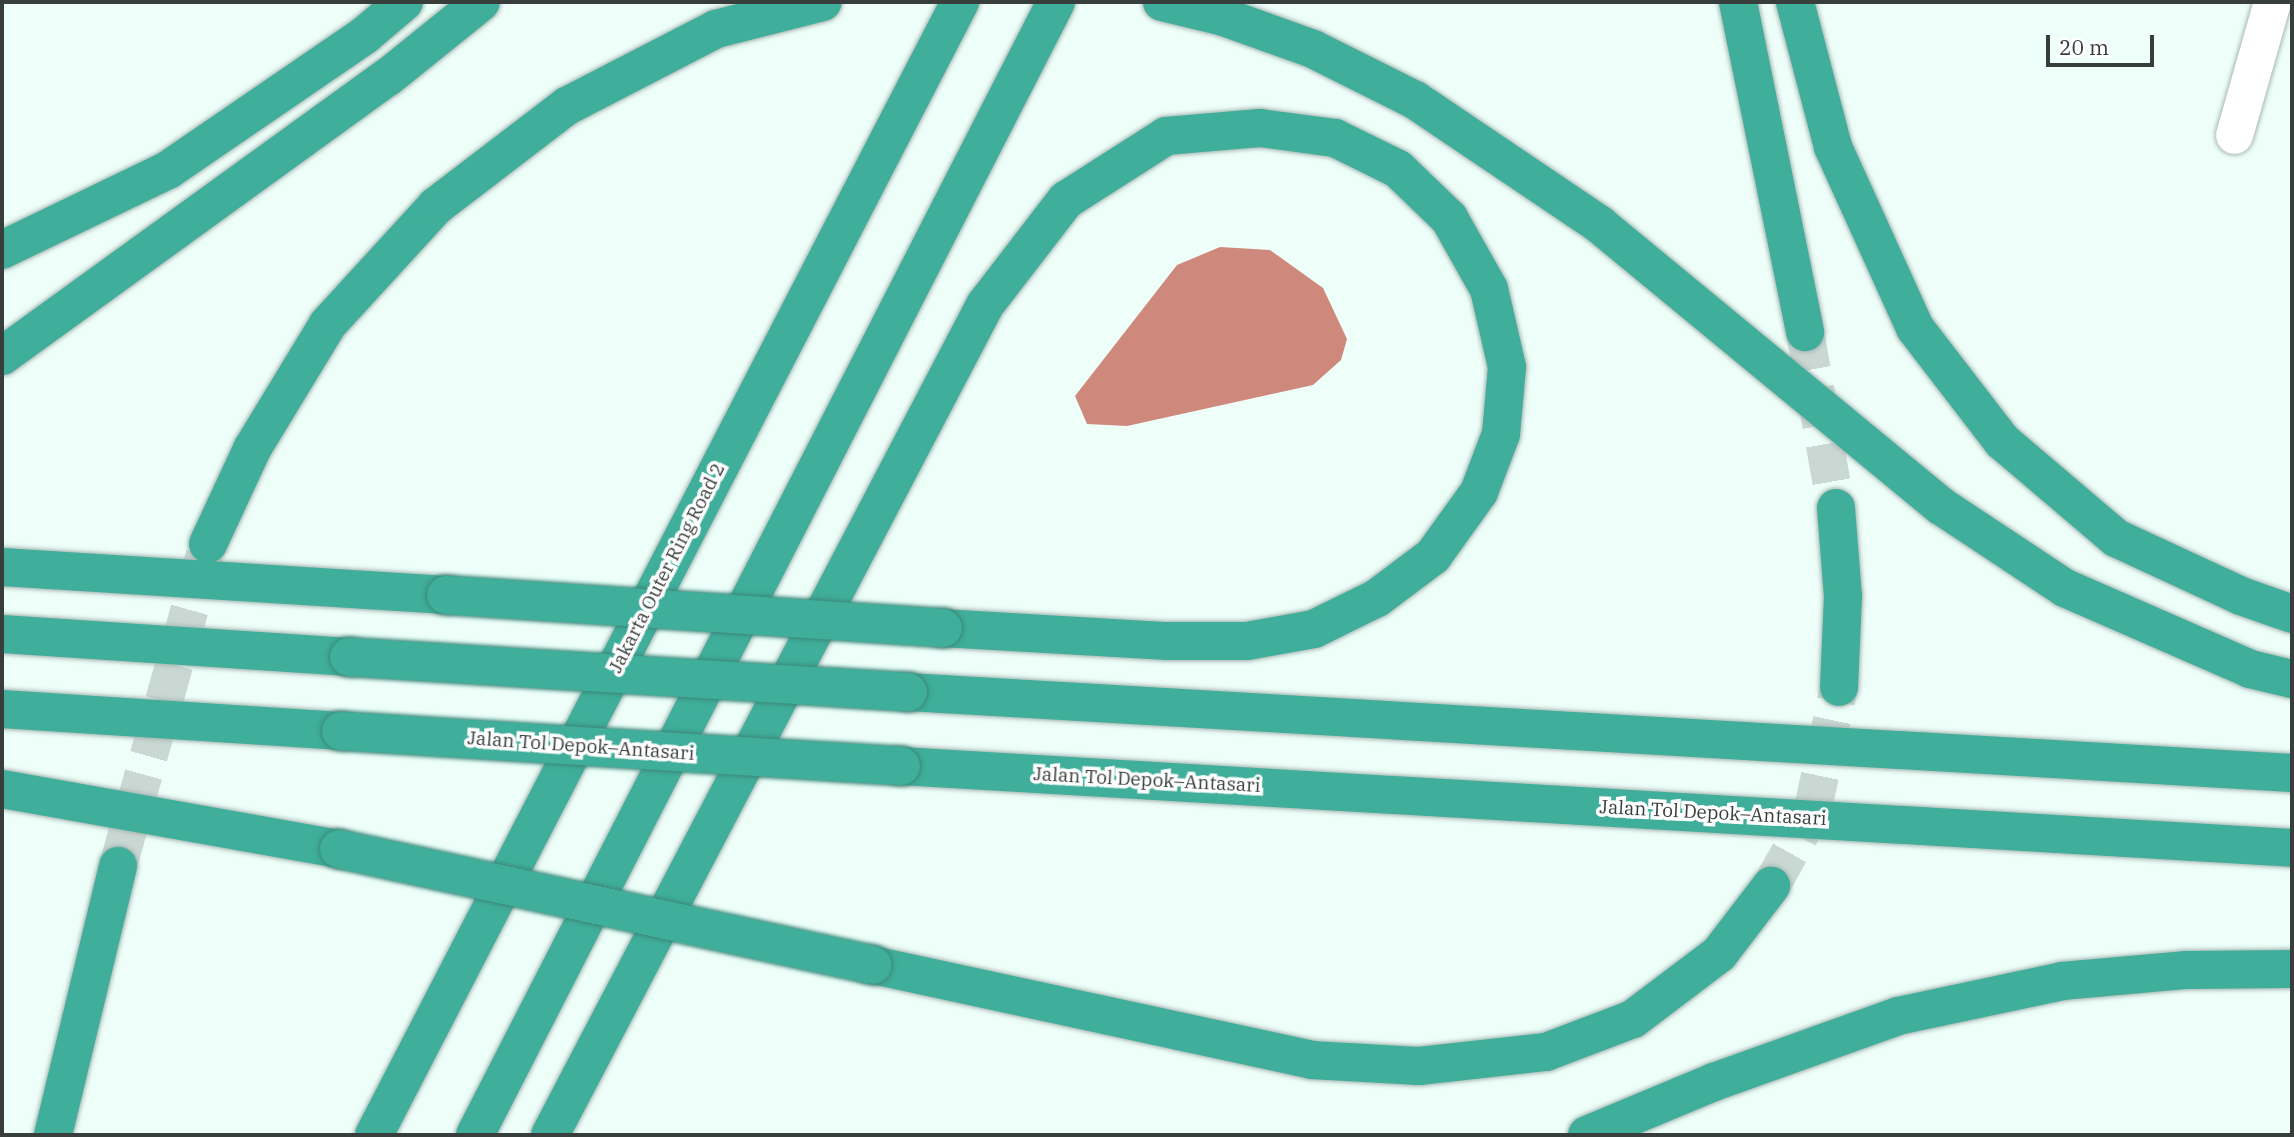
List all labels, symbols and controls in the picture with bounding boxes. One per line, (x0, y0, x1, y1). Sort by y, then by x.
scale bar (2049, 21, 2158, 65)
text: 20 m (2059, 33, 2109, 61)
street label: Jakarta Outer Ring Road 2 (604, 459, 730, 677)
street label: Jalan Tol Depok–Antasari (467, 727, 695, 765)
street label: Jalan Tol Depok–Antasari (1033, 763, 1261, 797)
street label: Jalan Tol Depok–Antasari (1599, 796, 1827, 830)

